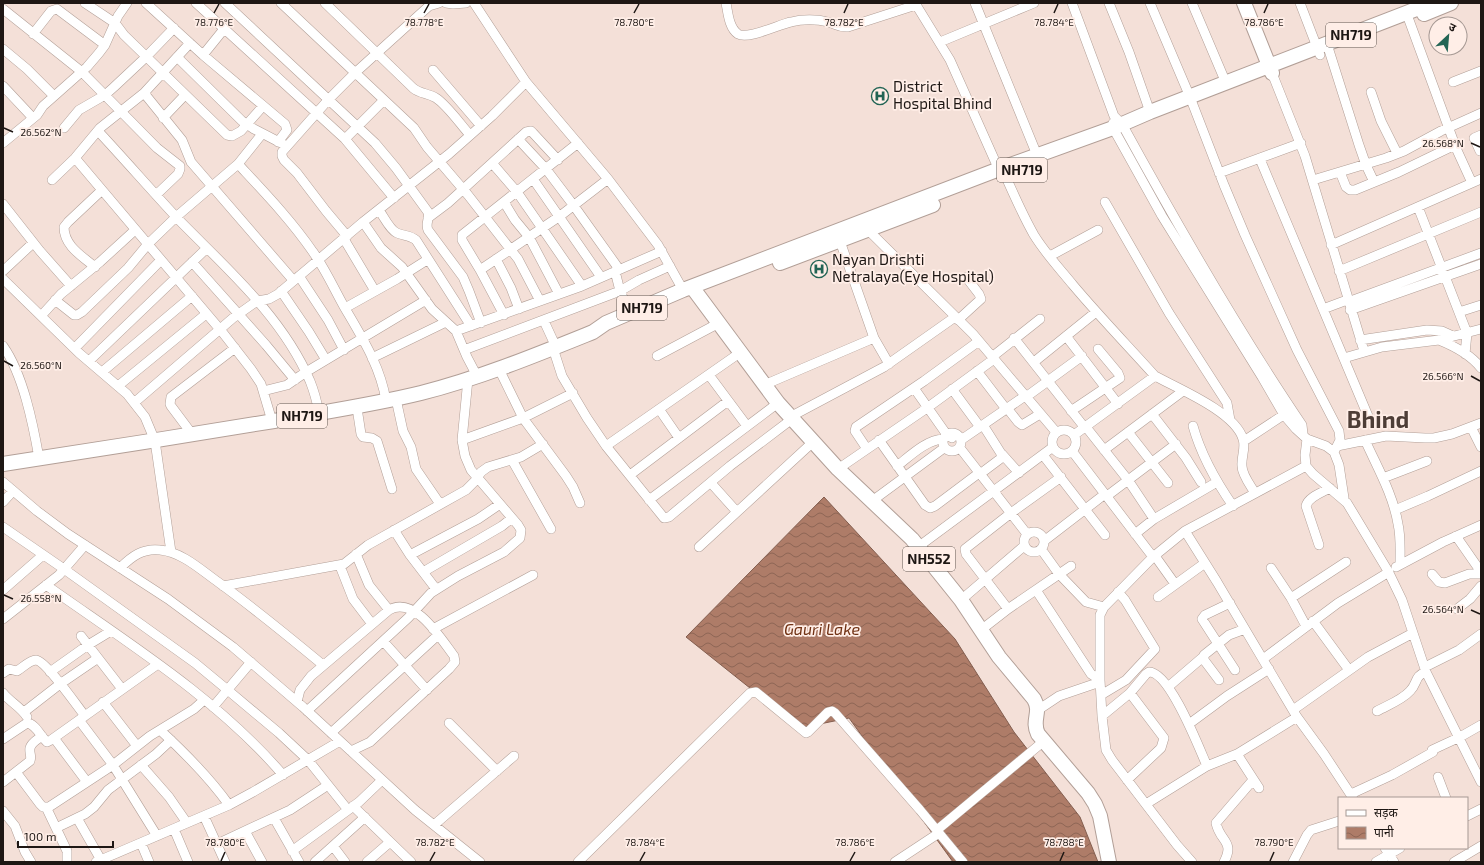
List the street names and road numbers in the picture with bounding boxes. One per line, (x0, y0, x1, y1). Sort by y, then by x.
road number: NH719 (1326, 23, 1376, 47)
road number: NH719 (997, 158, 1047, 182)
road number: NH719 (617, 296, 667, 320)
road number: NH719 (277, 404, 327, 428)
road number: NH552 (903, 547, 955, 571)

